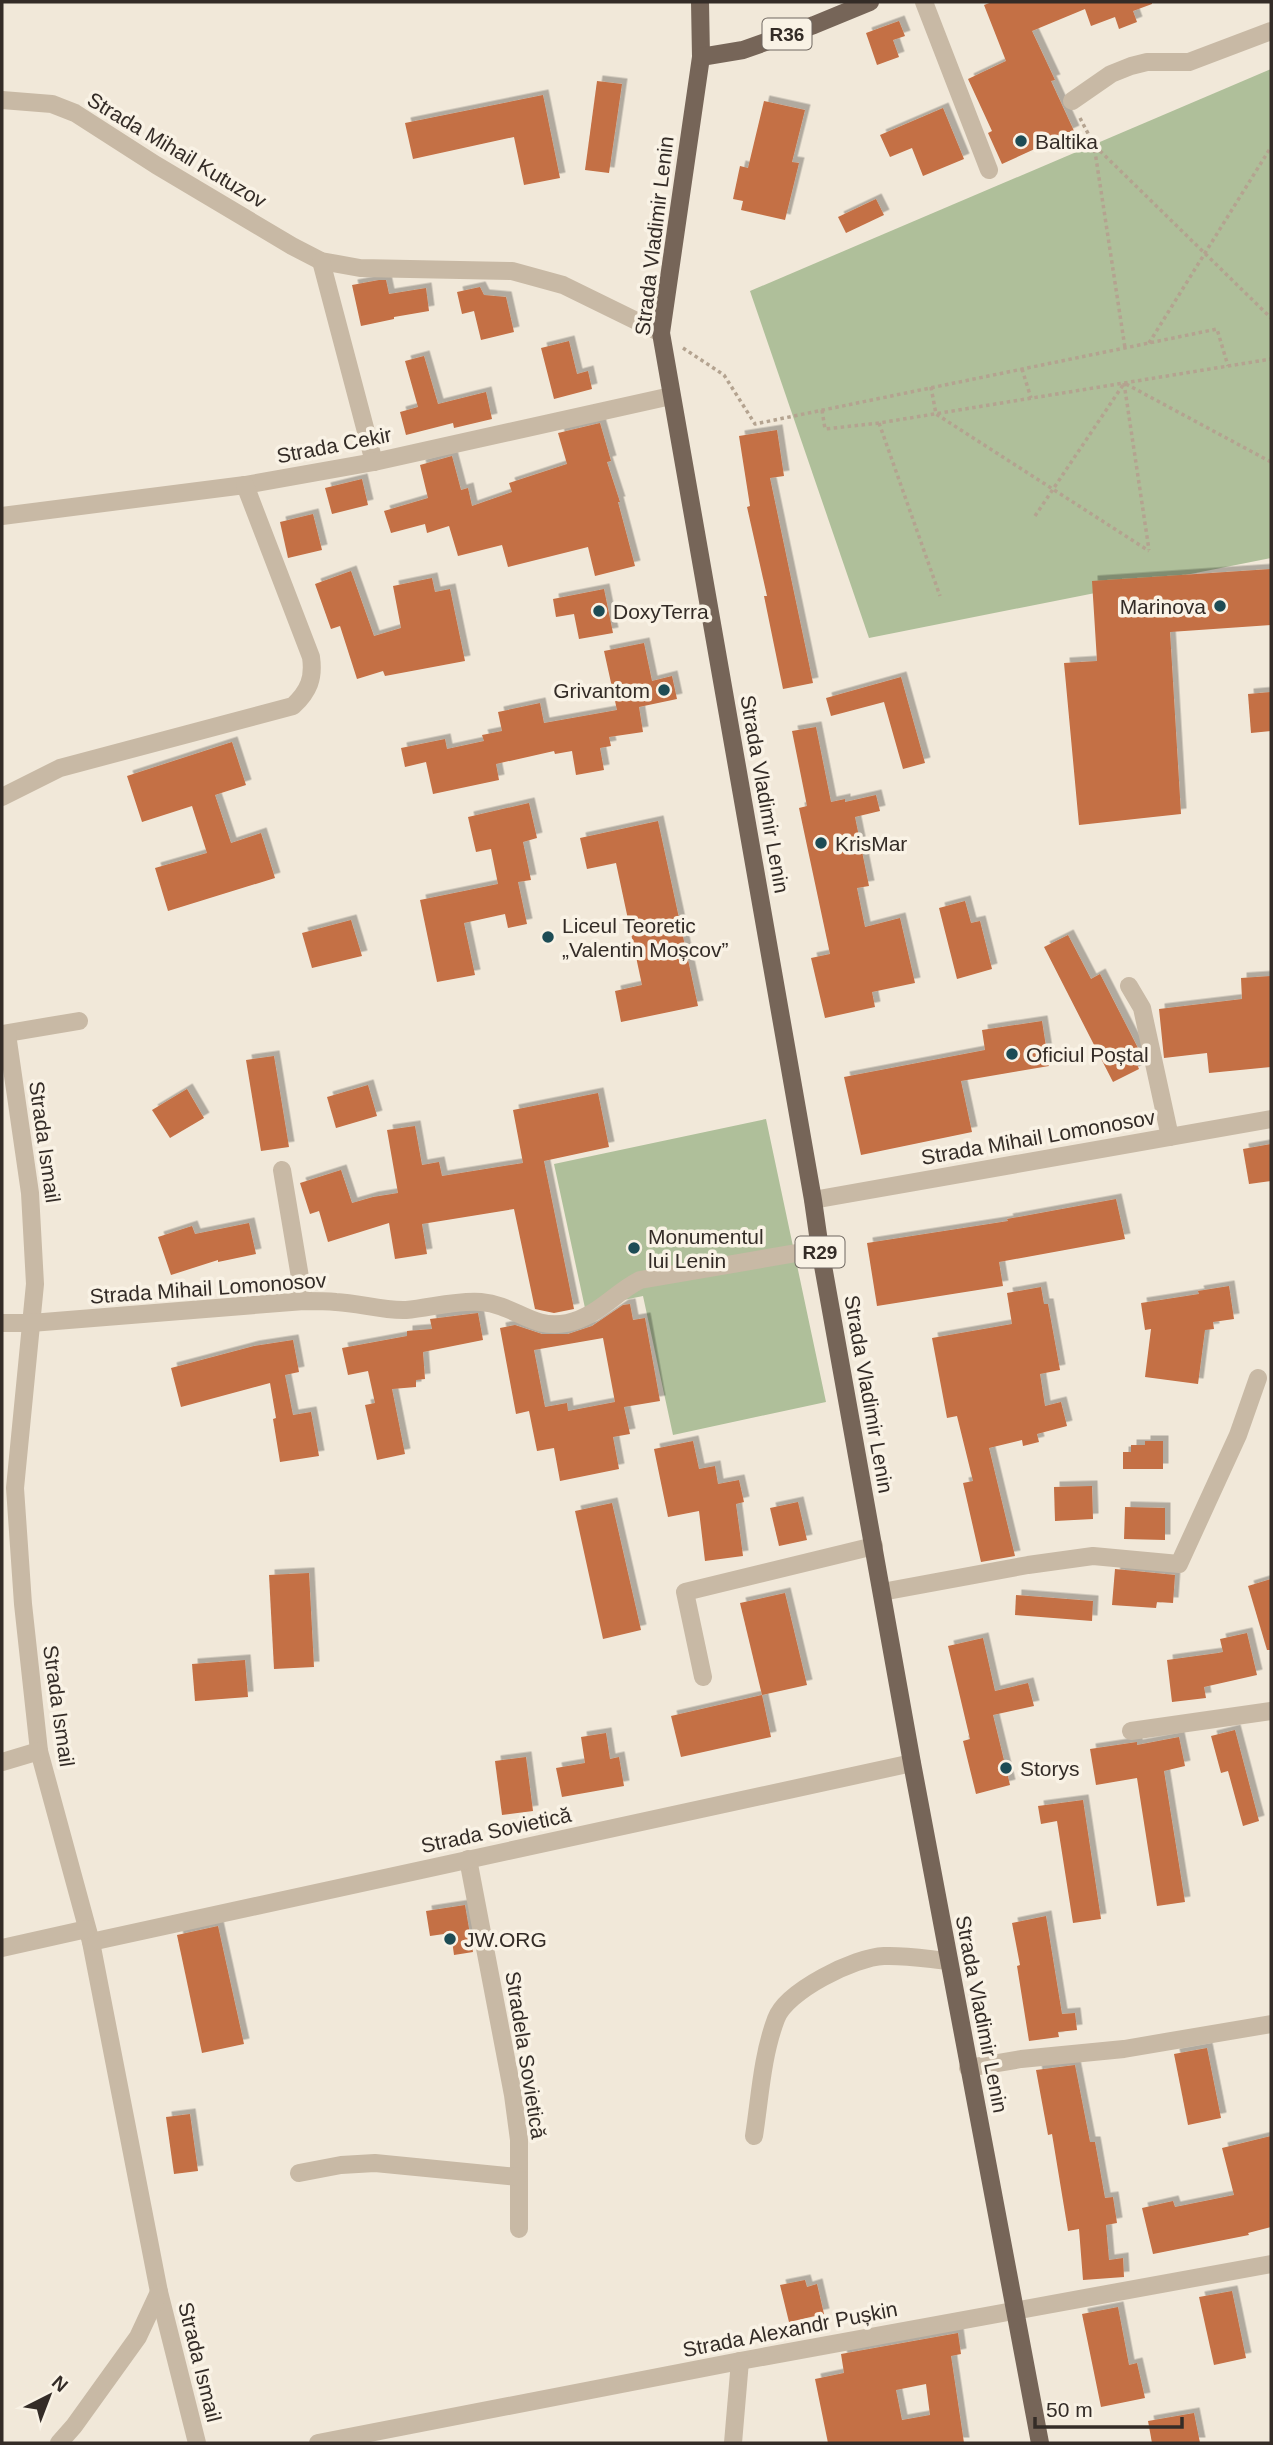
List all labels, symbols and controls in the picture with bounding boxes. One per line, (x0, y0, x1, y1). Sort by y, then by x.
road number: R36 (762, 18, 812, 50)
street label: Strada Mihail Kutuzov (84, 88, 271, 213)
place label: Baltika (1035, 130, 1098, 153)
marker: Baltika (1013, 133, 1029, 149)
street label: Strada Vladimir Lenin (630, 135, 678, 337)
street label: Strada Cekir (275, 423, 393, 467)
place label: Marinova (1120, 595, 1206, 618)
marker: Marinova (1212, 598, 1228, 614)
place label: DoxyTerra (613, 600, 709, 623)
marker: DoxyTerra (591, 603, 607, 619)
place label: Grivantom (553, 679, 650, 702)
marker: Grivantom (656, 682, 672, 698)
street label: Strada Vladimir Lenin (736, 693, 794, 895)
place label: KrisMar (835, 832, 907, 855)
marker: KrisMar (813, 835, 829, 851)
place label: Liceul Teoretic „Valentin Moșcov” (562, 914, 729, 961)
marker: Liceul Teoretic „Valentin Moșcov” (540, 929, 556, 945)
place label: Oficiul Poștal (1026, 1043, 1149, 1066)
marker: Oficiul Poștal (1004, 1046, 1020, 1062)
street label: Strada Ismail (25, 1080, 65, 1204)
street label: Strada Mihail Lomonosov (919, 1105, 1157, 1169)
place label: Monumentul lui Lenin (648, 1225, 764, 1272)
road number: R29 (796, 1236, 844, 1268)
marker: Monumentul lui Lenin (626, 1240, 642, 1256)
street label: Strada Mihail Lomonosov (89, 1268, 327, 1308)
street label: Strada Vladimir Lenin (840, 1293, 898, 1495)
street label: Strada Ismail (39, 1644, 79, 1768)
place label: Storys (1020, 1757, 1080, 1780)
marker: Storys (998, 1760, 1014, 1776)
street label: Strada Sovietică (419, 1803, 573, 1857)
street label: Strada Vladimir Lenin (952, 1913, 1012, 2115)
place label: JW.ORG (464, 1928, 547, 1951)
marker: JW.ORG (442, 1931, 458, 1947)
street label: Stradela Sovietică (501, 1970, 551, 2141)
street label: Strada Alexandr Pușkin (681, 2297, 899, 2361)
street label: Strada Ismail (174, 2300, 226, 2424)
north arrow (14, 2361, 84, 2431)
text: N (48, 2371, 72, 2396)
scale bar (1035, 2386, 1182, 2430)
text: 50 m (1046, 2398, 1093, 2421)

